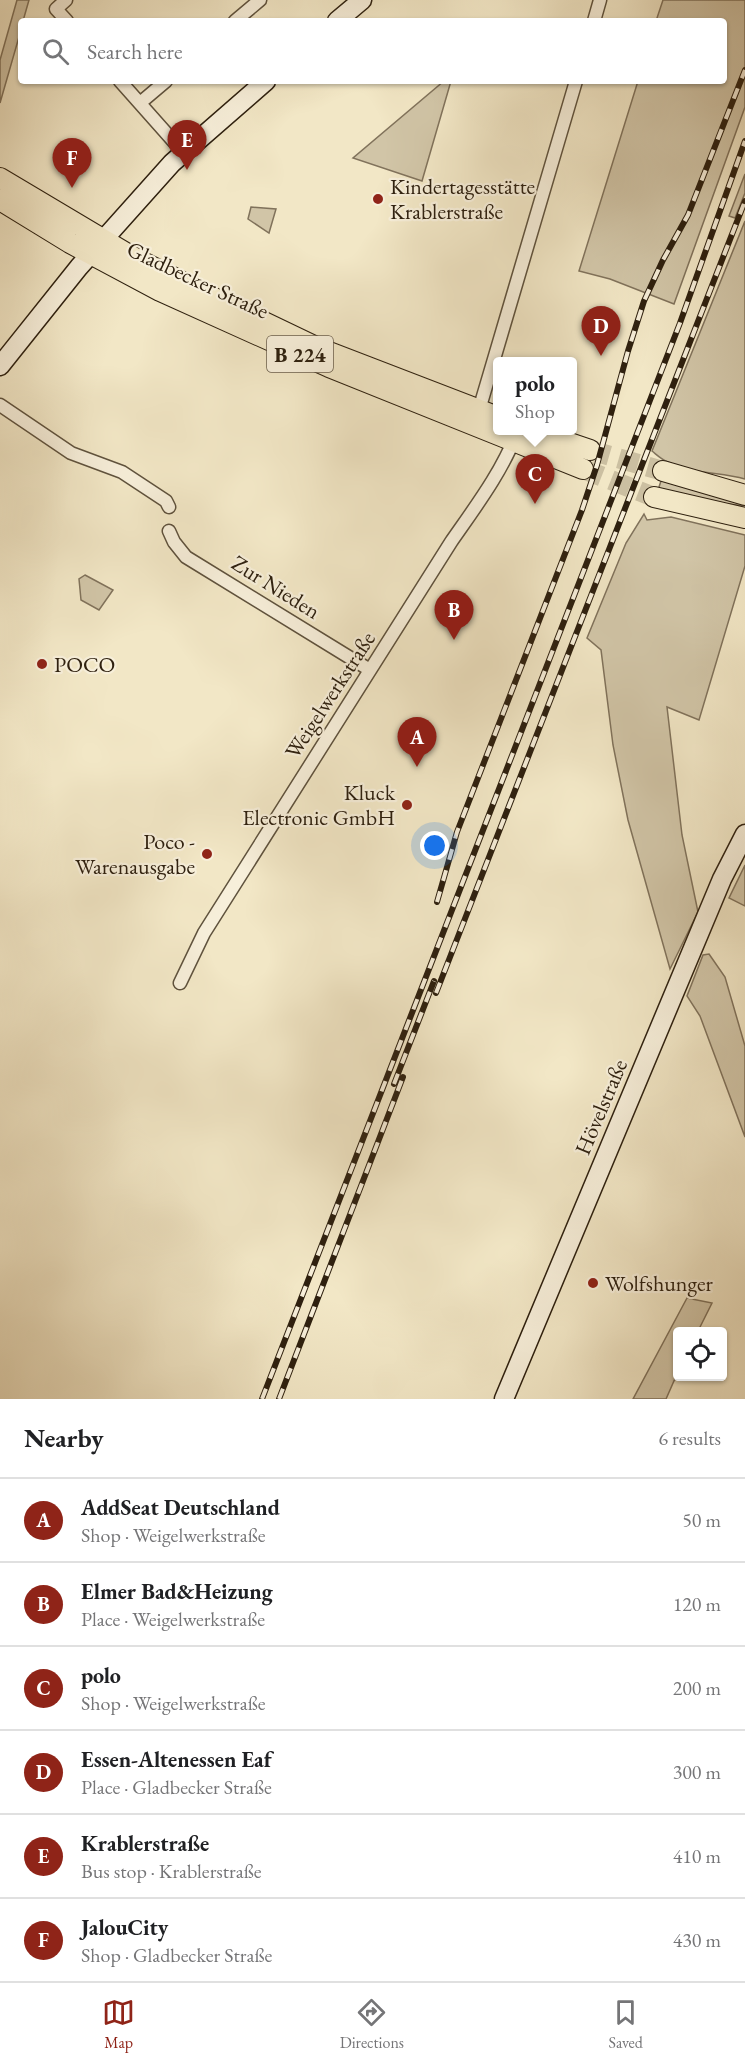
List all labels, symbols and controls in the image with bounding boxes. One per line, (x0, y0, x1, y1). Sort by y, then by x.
search box (18, 18, 727, 84)
icon: search (39, 35, 72, 68)
text: Search here (87, 37, 182, 66)
pin: E (168, 120, 207, 170)
pin: F (52, 138, 92, 188)
place label: Kindertagesstätte Krablerstraße (390, 172, 536, 226)
marker: Kindertagesstätte Krablerstraße (371, 192, 385, 206)
street label: Gladbecker Straße (122, 234, 274, 326)
pin: D (582, 306, 620, 356)
road number: B 224 (267, 336, 333, 372)
popup (493, 357, 577, 435)
text: polo (515, 369, 555, 398)
text: Shop (515, 398, 555, 424)
pin: C (516, 454, 554, 504)
street label: Zur Nieden (226, 548, 326, 626)
pin: B (434, 590, 474, 640)
street label: Weigelwerkstraße (278, 626, 382, 764)
place label: POCO (54, 650, 115, 679)
marker: POCO (35, 657, 49, 671)
pin: A (398, 718, 436, 767)
place label: Kluck Electronic GmbH (242, 778, 396, 832)
marker: Kluck Electronic GmbH (400, 798, 414, 812)
place label: Poco - Warenausgabe (75, 827, 195, 881)
your location (420, 831, 449, 860)
marker: Poco - Warenausgabe (200, 847, 214, 861)
street label: Hövelstraße (568, 1054, 634, 1159)
place label: Wolfshunger (605, 1269, 714, 1298)
marker: Wolfshunger (586, 1276, 600, 1290)
map controls (673, 1327, 727, 1381)
button: locate (673, 1327, 727, 1381)
text: Nearby (24, 1421, 104, 1455)
text: 6 results (658, 1425, 721, 1451)
text: AddSeat Deutschland (81, 1493, 280, 1522)
text: A (36, 1507, 51, 1533)
text: 50 m (682, 1507, 721, 1533)
text: Shop · Weigelwerkstraße (81, 1522, 266, 1548)
text: Elmer Bad&Heizung (81, 1577, 273, 1606)
text: B (37, 1591, 50, 1617)
text: 120 m (673, 1591, 721, 1617)
text: Place · Weigelwerkstraße (81, 1606, 265, 1632)
text: polo (81, 1661, 121, 1690)
text: C (36, 1675, 51, 1701)
text: 200 m (673, 1675, 721, 1701)
text: Shop · Weigelwerkstraße (81, 1690, 266, 1716)
text: Essen-Altenessen Eaf (81, 1745, 272, 1774)
text: D (36, 1759, 51, 1785)
text: 300 m (673, 1759, 721, 1785)
text: Place · Gladbecker Straße (81, 1774, 272, 1800)
text: Krablerstraße (81, 1829, 209, 1858)
text: E (38, 1843, 49, 1869)
text: 410 m (673, 1843, 721, 1869)
text: Bus stop · Krablerstraße (81, 1858, 262, 1884)
text: JalouCity (81, 1913, 168, 1942)
text: F (38, 1927, 49, 1953)
text: 430 m (673, 1927, 721, 1953)
text: Shop · Gladbecker Straße (81, 1942, 272, 1968)
tab: Map (102, 1996, 135, 2053)
tab: Directions (340, 1996, 404, 2053)
tab: Saved (608, 1996, 643, 2053)

